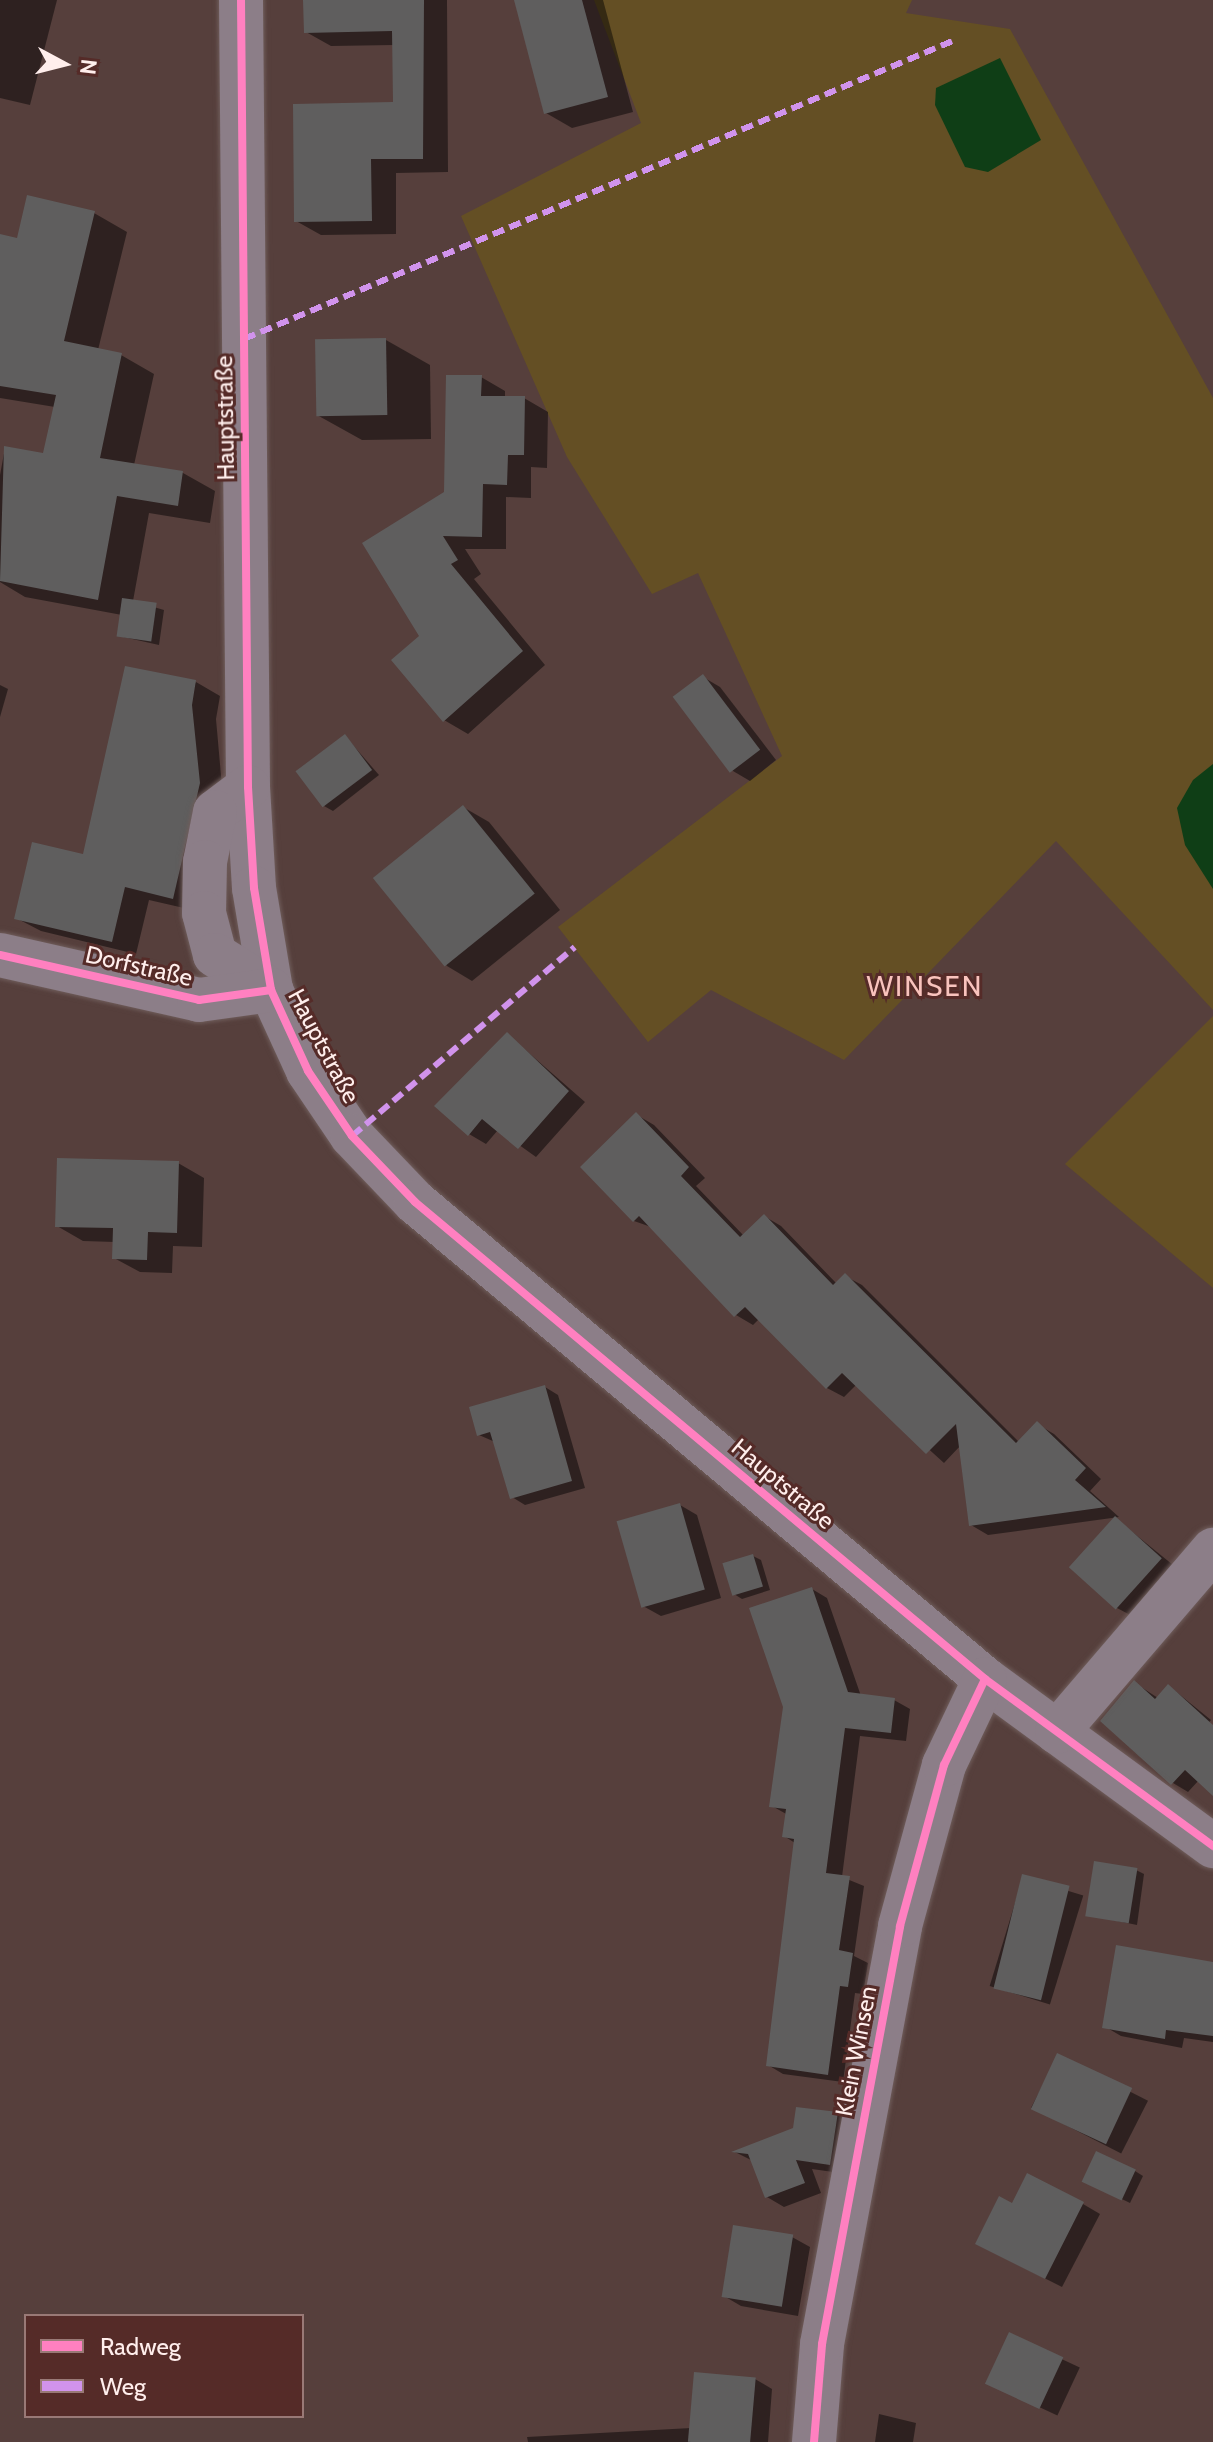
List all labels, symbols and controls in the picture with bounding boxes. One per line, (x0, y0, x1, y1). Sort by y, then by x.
north arrow (24, 24, 104, 104)
text: N (74, 58, 103, 76)
street label: Hauptstraße (210, 355, 240, 481)
street label: Dorfstraße (83, 940, 195, 992)
district label: WINSEN (867, 969, 983, 1003)
street label: Hauptstraße (282, 984, 366, 1108)
street label: Hauptstraße (726, 1433, 840, 1535)
street label: Klein Winsen (829, 1983, 883, 2119)
legend (24, 2314, 304, 2418)
text: Radweg (100, 2332, 181, 2361)
text: Weg (100, 2372, 146, 2401)

